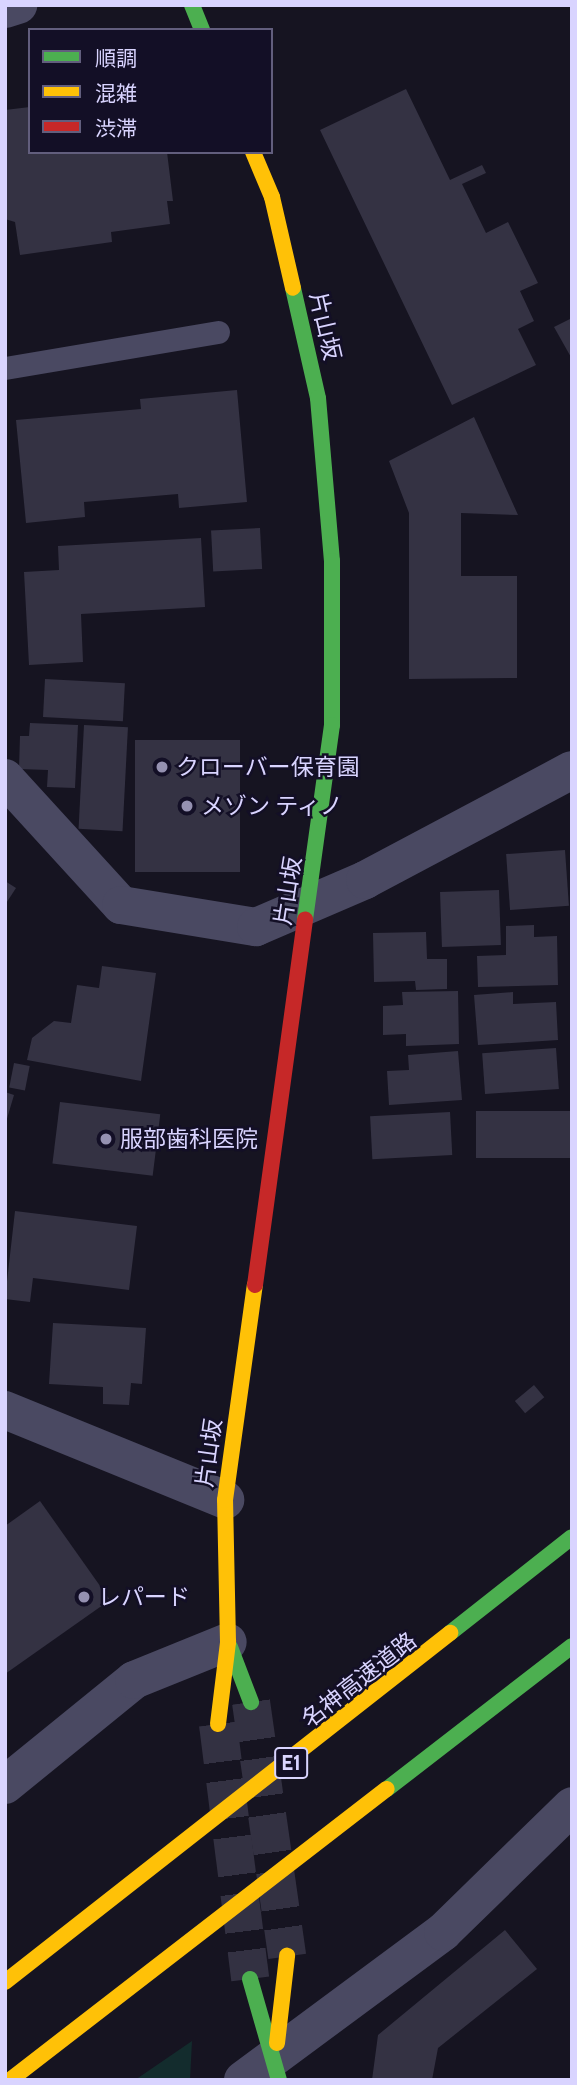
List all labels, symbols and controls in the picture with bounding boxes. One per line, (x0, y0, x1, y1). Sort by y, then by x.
legend (28, 28, 273, 154)
text: 順調 (95, 46, 137, 71)
text: 混雑 (95, 81, 137, 106)
text: 渋滞 (95, 116, 137, 141)
street label: 片山坂 (304, 289, 346, 363)
place label: クローバー保育園 (176, 753, 360, 781)
marker: クローバー保育園 (154, 759, 170, 775)
place label: メゾン ティノ (201, 792, 344, 820)
marker: メゾン ティノ (179, 798, 195, 814)
street label: 片山坂 (269, 855, 307, 927)
place label: 服部歯科医院 (120, 1125, 258, 1153)
marker: 服部歯科医院 (98, 1131, 114, 1147)
street label: 片山坂 (191, 1417, 227, 1489)
place label: レパード (98, 1583, 190, 1611)
marker: レパード (76, 1589, 92, 1605)
street label: 名神高速道路 (296, 1627, 422, 1733)
road number: E1 (274, 1746, 308, 1780)

